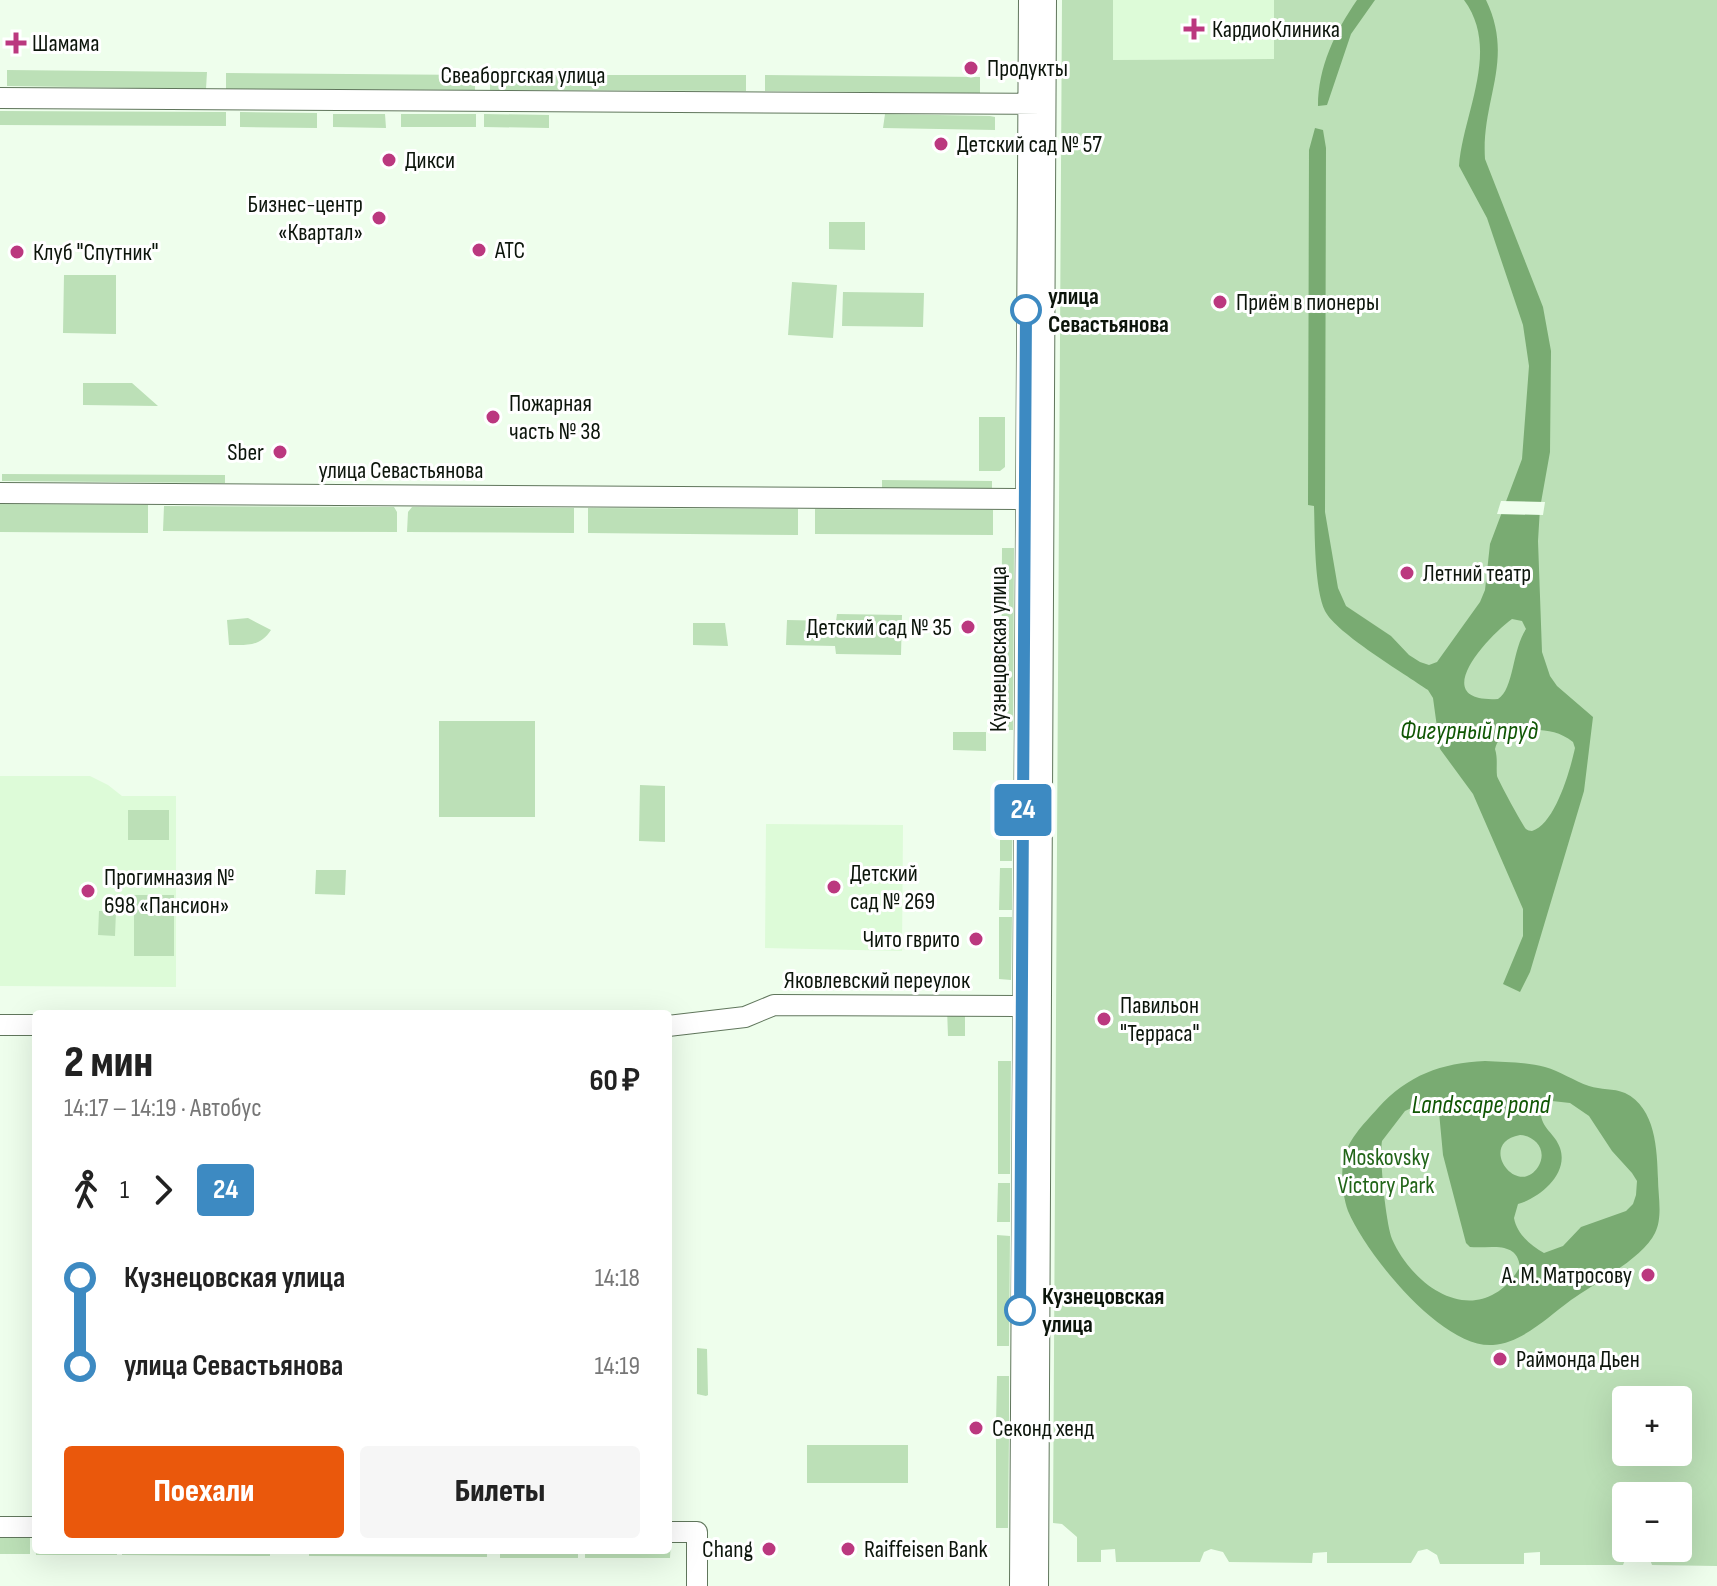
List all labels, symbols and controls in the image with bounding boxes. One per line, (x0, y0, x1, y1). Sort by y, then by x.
place label: КардиоКлиника (1212, 15, 1340, 44)
marker: КардиоКлиника (1183, 18, 1205, 40)
place label: Шамама (32, 29, 100, 58)
marker: Шамама (7, 34, 25, 52)
place label: Продукты (987, 54, 1068, 83)
marker: Продукты (962, 59, 980, 77)
street label: Свеаборгская улица (440, 61, 606, 90)
place label: Детский сад № 57 (957, 130, 1102, 159)
marker: Детский сад № 57 (932, 135, 950, 153)
place label: Дикси (405, 146, 455, 175)
marker: Дикси (380, 151, 398, 169)
place label: Бизнес-центр «Квартал» (248, 190, 363, 247)
marker: Бизнес-центр «Квартал» (370, 209, 388, 227)
place label: АТС (494, 236, 525, 265)
place label: Клуб "Спутник" (33, 238, 159, 267)
marker: АТС (470, 241, 488, 259)
marker: Клуб "Спутник" (8, 243, 26, 261)
place label: улица Севастьянова (1048, 282, 1169, 339)
place label: Приём в пионеры (1236, 288, 1379, 317)
marker: Приём в пионеры (1211, 293, 1229, 311)
marker: улица Севастьянова (1011, 295, 1041, 325)
place label: Пожарная часть № 38 (509, 389, 601, 446)
marker: Пожарная часть № 38 (484, 408, 502, 426)
place label: Sber (227, 438, 264, 467)
marker: Sber (271, 443, 289, 461)
street label: улица Севастьянова (319, 456, 484, 485)
place label: Летний театр (1423, 559, 1531, 588)
marker: Летний театр (1398, 564, 1416, 582)
street label: Кузнецовская улица (984, 566, 1013, 732)
place label: Детский сад № 35 (807, 613, 952, 642)
marker: Детский сад № 35 (959, 618, 977, 636)
water label: Фигурный пруд (1400, 716, 1538, 747)
line badge: 24 (987, 784, 1059, 836)
text: 24 (1010, 793, 1036, 826)
place label: Детский сад № 269 (850, 859, 935, 916)
place label: Прогимназия № 698 «Пансион» (104, 863, 235, 920)
marker: Детский сад № 269 (825, 878, 843, 896)
marker: Прогимназия № 698 «Пансион» (79, 882, 97, 900)
place label: Чито гврито (862, 925, 960, 954)
marker: Чито гврито (967, 930, 985, 948)
street label: Яковлевский переулок (784, 966, 971, 995)
place label: Павильон "Терраса" (1120, 991, 1200, 1048)
marker: Павильон "Терраса" (1095, 1010, 1113, 1028)
text: 2 мин (64, 1036, 153, 1089)
text: 60 ₽ (589, 1063, 640, 1099)
water label: Landscape pond (1412, 1090, 1552, 1121)
text: 14:17 – 14:19 · Автобус (64, 1093, 262, 1124)
park label: Moskovsky Victory Park (1337, 1143, 1435, 1200)
icon: walk (64, 1168, 108, 1212)
icon: forward (141, 1168, 185, 1212)
text: 24 (213, 1173, 238, 1206)
text: 1 (120, 1175, 129, 1206)
text: Кузнецовская улица (124, 1260, 345, 1296)
place label: А. М. Матросову (1501, 1261, 1632, 1290)
text: 14:18 (595, 1263, 640, 1294)
marker: А. М. Матросову (1639, 1266, 1657, 1284)
place label: Кузнецовская улица (1042, 1282, 1164, 1339)
marker: Кузнецовская улица (1005, 1295, 1035, 1325)
place label: Раймонда Дьен (1516, 1345, 1640, 1374)
text: улица Севастьянова (124, 1348, 343, 1384)
marker: Раймонда Дьен (1491, 1350, 1509, 1368)
text: 14:19 (594, 1351, 640, 1382)
map controls (1612, 1386, 1692, 1562)
button: + (1612, 1386, 1692, 1466)
place label: Секонд хенд (992, 1414, 1094, 1443)
marker: Секонд хенд (967, 1419, 985, 1437)
button: Поехали (64, 1446, 344, 1538)
button: Билеты (360, 1446, 640, 1538)
button: − (1612, 1482, 1692, 1562)
place label: Chang (702, 1535, 753, 1564)
place label: Raiffeisen Bank (864, 1535, 988, 1564)
marker: Chang (760, 1540, 778, 1558)
marker: Raiffeisen Bank (839, 1540, 857, 1558)

